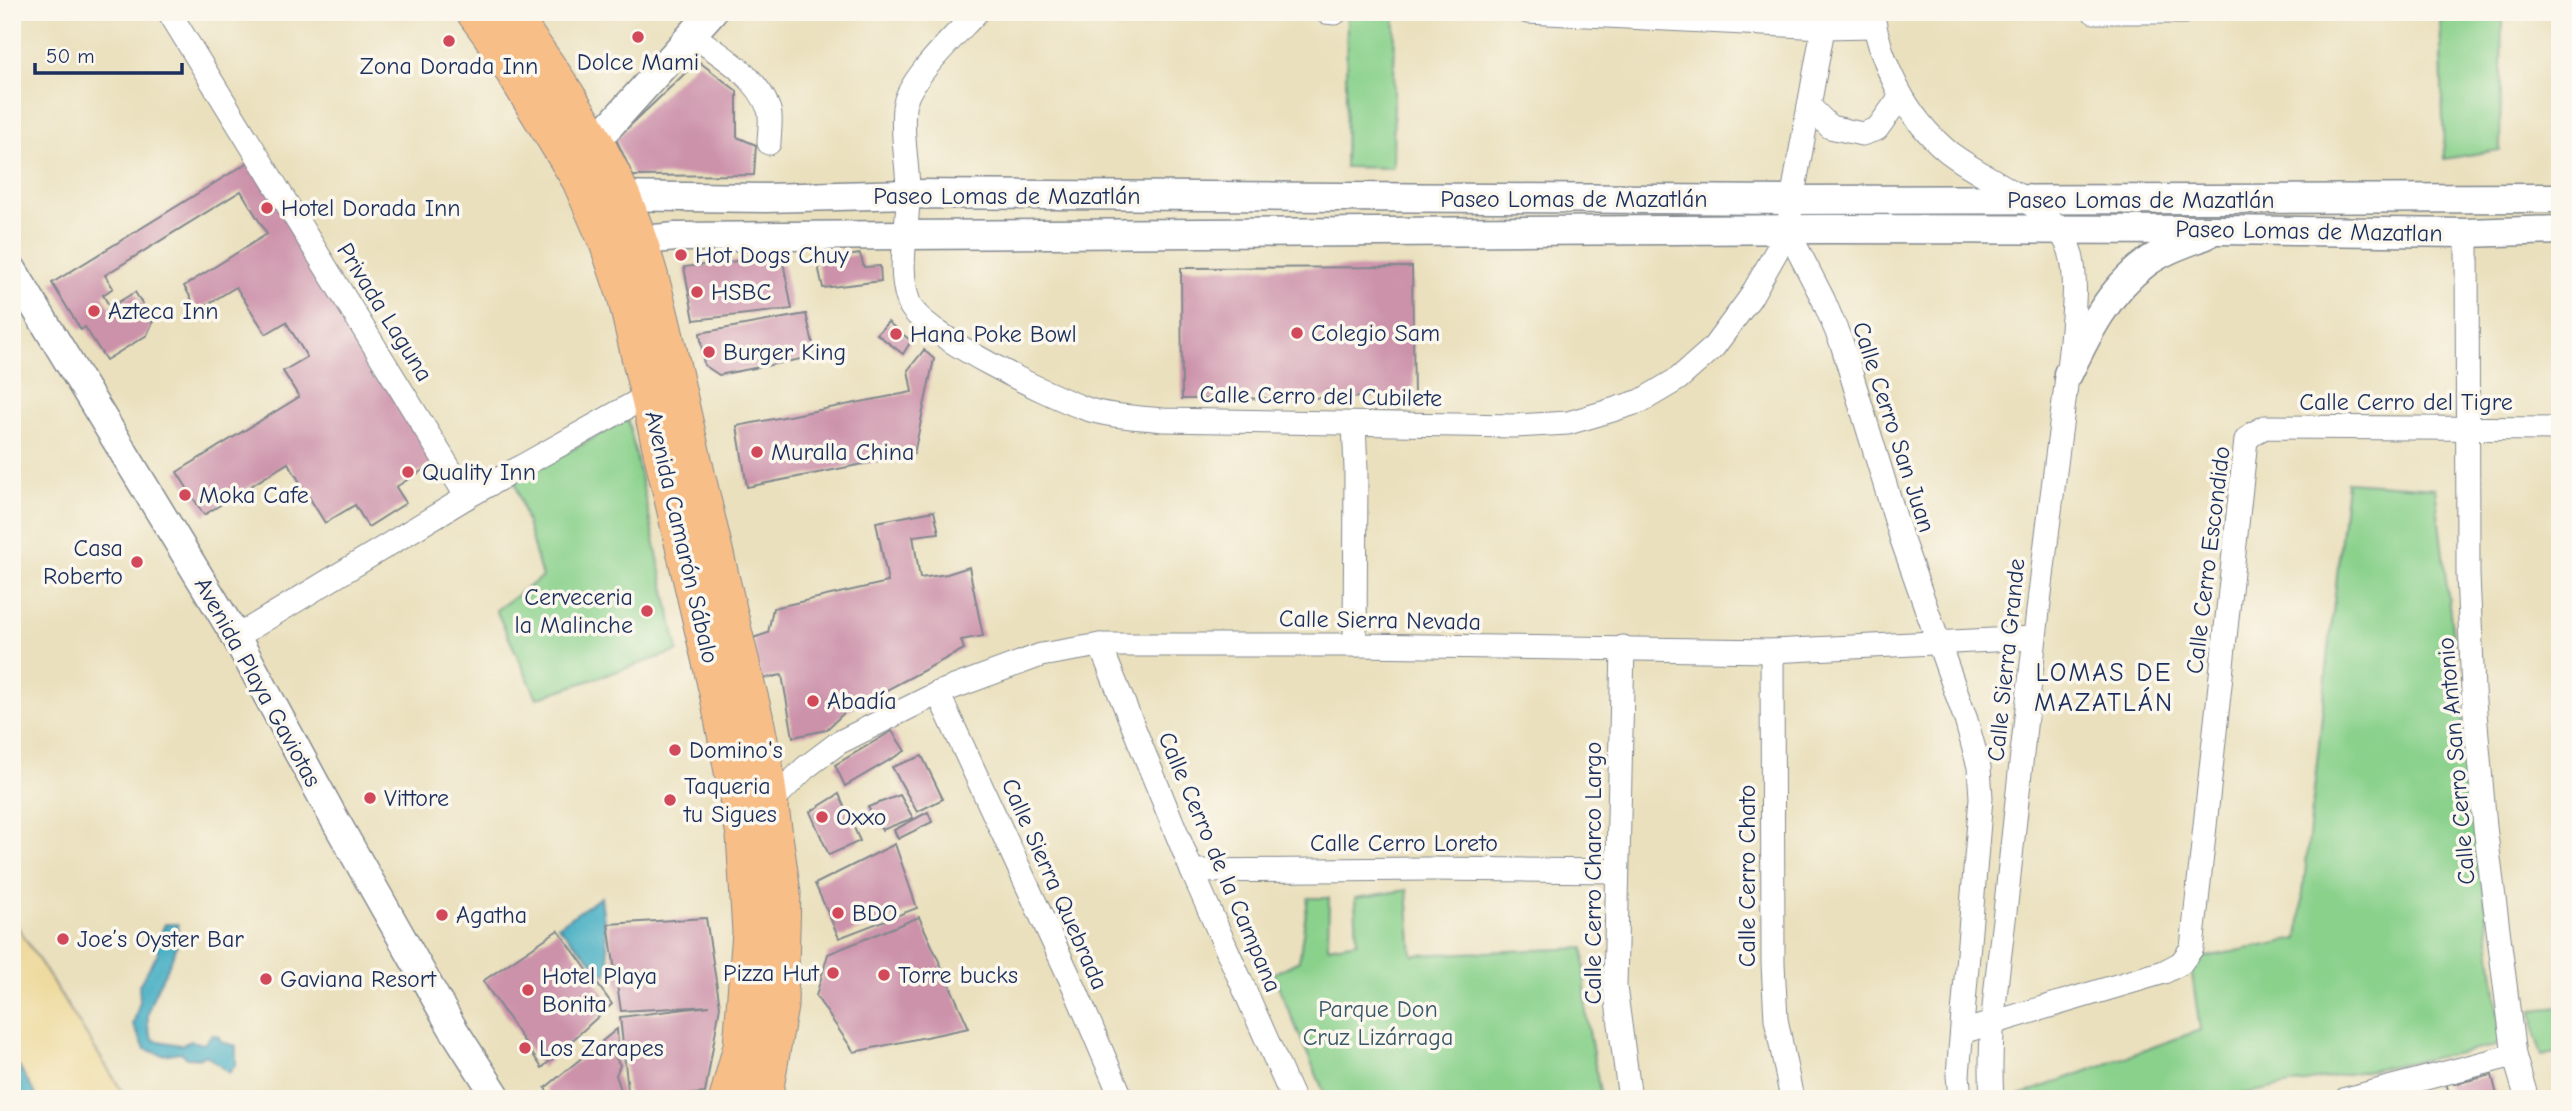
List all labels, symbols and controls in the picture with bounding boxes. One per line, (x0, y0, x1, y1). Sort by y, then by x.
marker: Dolce Mami (630, 29, 646, 45)
scale bar (35, 32, 182, 76)
marker: Zona Dorada Inn (441, 33, 457, 49)
text: 50 m (46, 44, 95, 68)
place label: Dolce Mami (577, 48, 699, 76)
place label: Zona Dorada Inn (360, 52, 538, 80)
street label: Paseo Lomas de Mazatlán (873, 182, 1141, 210)
street label: Paseo Lomas de Mazatlán (1440, 185, 1708, 213)
street label: Paseo Lomas de Mazatlán (2007, 186, 2275, 214)
place label: Hotel Dorada Inn (281, 194, 461, 222)
marker: Hotel Dorada Inn (259, 200, 275, 216)
street label: Paseo Lomas de Mazatlan (2175, 215, 2443, 247)
street label: Privada Laguna (331, 238, 439, 386)
place label: Hot Dogs Chuy (695, 241, 849, 269)
marker: Hot Dogs Chuy (673, 247, 689, 263)
place label: HSBC (711, 278, 771, 306)
marker: HSBC (689, 284, 705, 300)
place label: Azteca Inn (108, 297, 218, 325)
marker: Azteca Inn (86, 303, 102, 319)
street label: Calle Cerro San Juan (1847, 318, 1941, 536)
place label: Colegio Sam (1311, 319, 1440, 347)
place label: Hana Poke Bowl (910, 320, 1077, 348)
marker: Colegio Sam (1289, 325, 1305, 341)
marker: Hana Poke Bowl (888, 326, 904, 342)
place label: Burger King (723, 338, 846, 366)
marker: Burger King (701, 344, 717, 360)
street label: Calle Cerro del Cubilete (1199, 380, 1443, 412)
street label: Calle Cerro del Tigre (2299, 388, 2513, 416)
street label: Avenida Camarón Sábalo (639, 408, 725, 666)
place label: Muralla China (771, 438, 914, 466)
marker: Muralla China (749, 444, 765, 460)
street label: Calle Cerro Escondido (2180, 444, 2236, 676)
place label: Quality Inn (422, 458, 536, 486)
marker: Quality Inn (400, 464, 416, 480)
place label: Moka Cafe (199, 481, 309, 509)
marker: Moka Cafe (177, 487, 193, 503)
place label: Casa Roberto (43, 534, 123, 590)
marker: Casa Roberto (129, 554, 145, 570)
street label: Calle Sierra Grande (1981, 557, 2031, 763)
street label: Avenida Playa Gaviotas (189, 572, 327, 792)
place label: Cerveceria la Malinche (514, 583, 633, 639)
marker: Cerveceria la Malinche (639, 603, 655, 619)
street label: Calle Sierra Nevada (1279, 604, 1481, 636)
street label: Calle Cerro San Antonio (2431, 636, 2481, 886)
district label: LOMAS DE MAZATLÁN (2034, 658, 2174, 718)
place label: Abadía (827, 687, 897, 715)
marker: Abadía (805, 693, 821, 709)
street label: Calle Cerro de la Campana (1152, 728, 1288, 996)
place label: Domino's (689, 736, 783, 764)
street label: Calle Cerro Charco Largo (1579, 741, 1607, 1005)
marker: Domino's (667, 742, 683, 758)
place label: Taqueria tu Sigues (683, 772, 777, 828)
street label: Calle Sierra Quebrada (996, 774, 1114, 994)
place label: Vittore (384, 784, 449, 812)
street label: Calle Cerro Chato (1733, 785, 1761, 967)
marker: Vittore (362, 790, 378, 806)
marker: Taqueria tu Sigues (662, 792, 678, 808)
place label: Oxxo (836, 803, 886, 831)
marker: Oxxo (814, 809, 830, 825)
street label: Calle Cerro Loreto (1310, 829, 1498, 857)
place label: BDO (852, 899, 897, 927)
place label: Agatha (456, 901, 527, 929)
marker: BDO (830, 905, 846, 921)
marker: Agatha (434, 907, 450, 923)
place label: Joe’s Oyster Bar (77, 925, 244, 953)
marker: Joe’s Oyster Bar (55, 931, 71, 947)
place label: Pizza Hut (723, 959, 820, 987)
place label: Torre bucks (898, 961, 1018, 989)
place label: Hotel Playa Bonita (542, 962, 657, 1018)
place label: Gaviana Resort (280, 965, 437, 993)
marker: Pizza Hut (825, 965, 841, 981)
marker: Torre bucks (876, 967, 892, 983)
marker: Gaviana Resort (258, 971, 274, 987)
marker: Hotel Playa Bonita (520, 982, 536, 998)
park label: Parque Don Cruz Lizárraga (1303, 995, 1453, 1051)
place label: Los Zarapes (539, 1034, 664, 1062)
marker: Los Zarapes (517, 1040, 533, 1056)

